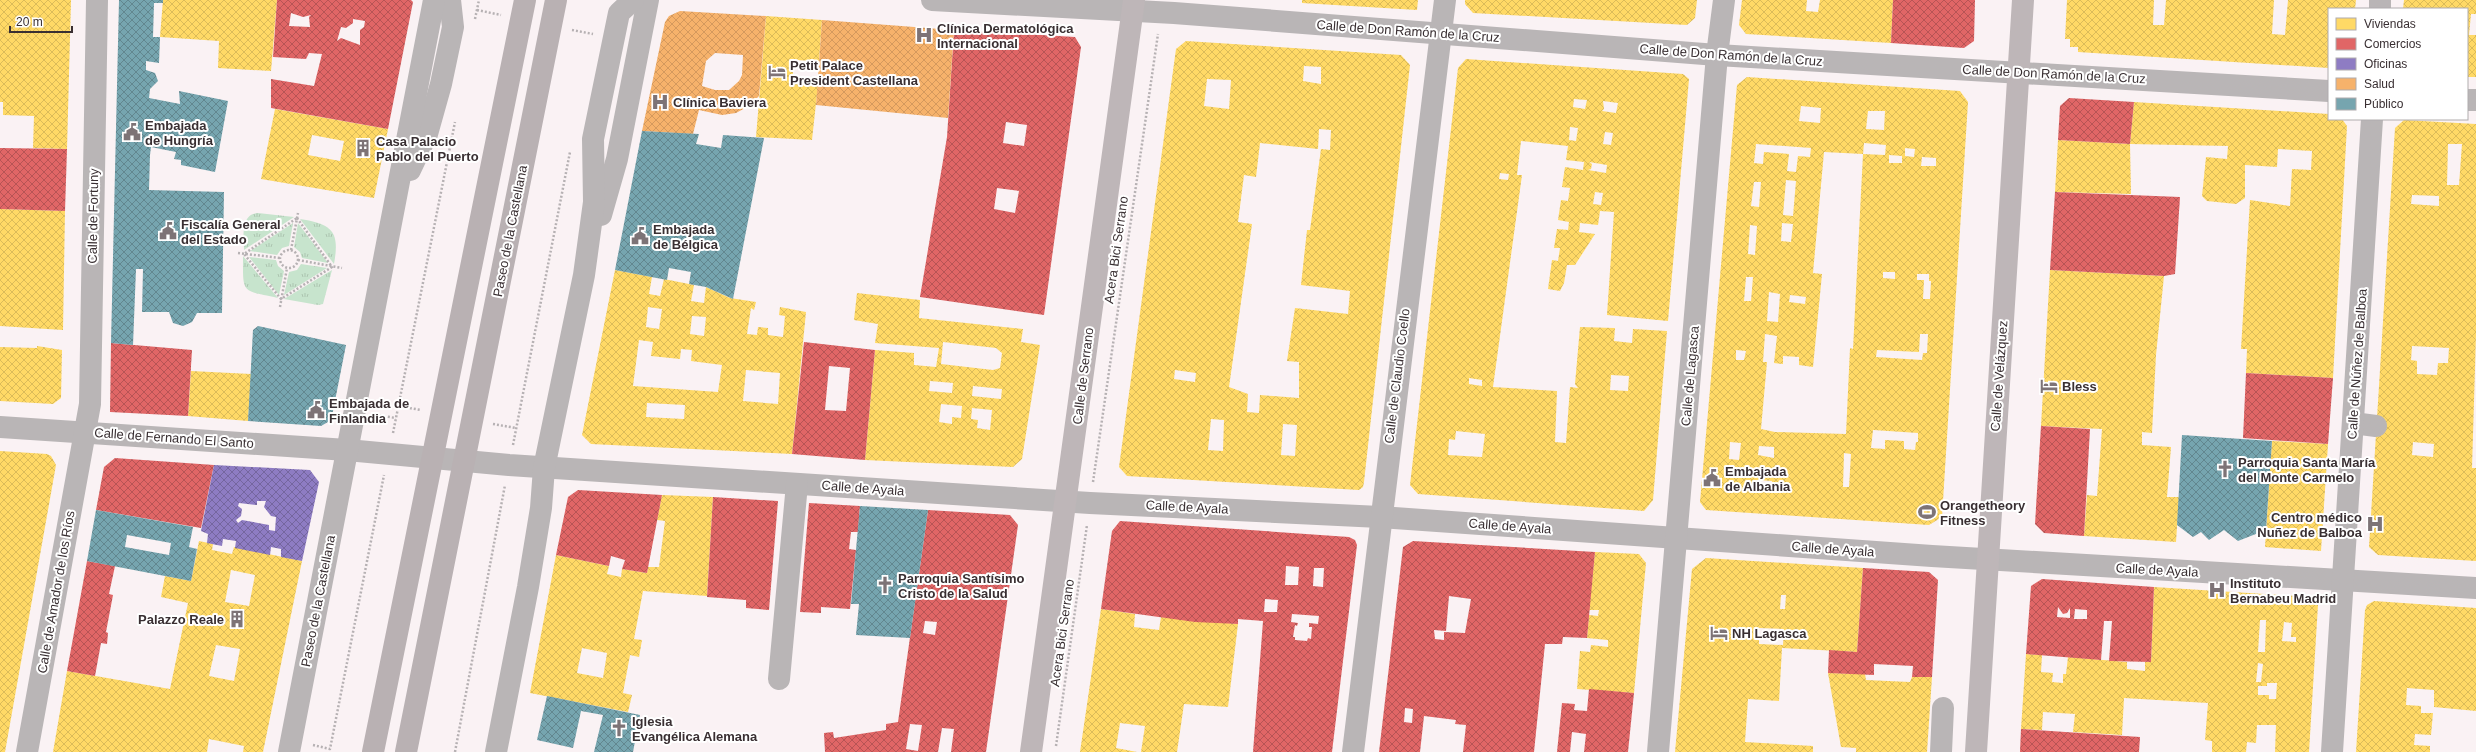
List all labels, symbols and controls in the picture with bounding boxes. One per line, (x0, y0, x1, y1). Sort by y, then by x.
scale bar (10, 8, 72, 34)
legend (2328, 8, 2468, 120)
text: 20 m (16, 15, 43, 29)
street label: Calle de Don Ramón de la Cruz (1316, 17, 1500, 45)
text: Viviendas (2364, 17, 2416, 31)
place label: Clínica Dermatológica Internacional (937, 21, 1074, 51)
hospital icon: Clínica Dermatológica Internacional (914, 25, 934, 45)
text: Comercios (2364, 37, 2421, 51)
street label: Calle de Don Ramón de la Cruz (1639, 41, 1823, 69)
text: Oficinas (2364, 57, 2407, 71)
place label: Petit Palace President Castellana (790, 58, 919, 88)
hotel icon: Petit Palace President Castellana (767, 62, 787, 82)
street label: Calle de Don Ramón de la Cruz (1962, 62, 2146, 86)
text: Salud (2364, 77, 2395, 91)
hospital icon: Clínica Baviera (650, 92, 670, 112)
place label: Clínica Baviera (673, 95, 767, 110)
text: Público (2364, 97, 2404, 111)
place label: Embajada de Hungría (145, 118, 214, 148)
public building icon: Embajada de Hungría (122, 122, 142, 142)
place label: Casa Palacio Pablo del Puerto (376, 134, 479, 164)
building icon: Casa Palacio Pablo del Puerto (353, 138, 373, 158)
street label: Paseo de la Castellana (490, 163, 530, 298)
street label: Calle de Fortuny (85, 168, 101, 264)
street label: Acera Bici Serrano (1101, 195, 1131, 305)
place label: Fiscalía General del Estado (181, 217, 281, 247)
public building icon: Fiscalía General del Estado (158, 221, 178, 241)
place label: Embajada de Bélgica (653, 222, 719, 252)
public building icon: Embajada de Bélgica (630, 226, 650, 246)
street label: Calle de Núñez de Balboa (2344, 287, 2370, 440)
street label: Calle de Claudio Coello (1381, 308, 1413, 444)
street label: Calle de Velázquez (1988, 320, 2010, 432)
street label: Calle de Lagasca (1678, 325, 1702, 427)
street label: Calle de Serrano (1070, 327, 1096, 425)
hotel icon: Bless (2039, 376, 2059, 396)
place label: Bless (2062, 379, 2097, 394)
place label: Embajada de Finlandia (329, 396, 409, 426)
public building icon: Embajada de Finlandia (306, 400, 326, 420)
street label: Calle de Fernando El Santo (94, 425, 254, 451)
place label: Parroquia Santa María del Monte Carmelo (2238, 455, 2376, 485)
church icon: Parroquia Santa María del Monte Carmelo (2215, 459, 2235, 479)
place label: Embajada de Albania (1725, 464, 1791, 494)
public building icon: Embajada de Albania (1702, 468, 1722, 488)
street label: Calle de Ayala (821, 478, 906, 498)
street label: Calle de Ayala (1145, 497, 1230, 517)
place label: Orangetheory Fitness (1940, 498, 2026, 528)
sports icon: Orangetheory Fitness (1917, 502, 1937, 522)
street label: Calle de Amador de los Ríos (34, 509, 78, 674)
place label: Centro médico Nuñez de Balboa (2257, 510, 2363, 540)
hospital icon: Centro médico Nuñez de Balboa (2365, 514, 2385, 534)
street label: Calle de Ayala (1468, 516, 1553, 536)
street label: Paseo de la Castellana (298, 533, 338, 668)
street label: Calle de Ayala (1791, 539, 1876, 559)
street label: Calle de Ayala (2115, 560, 2200, 580)
place label: Parroquia Santísimo Cristo de la Salud (898, 571, 1024, 601)
church icon: Parroquia Santísimo Cristo de la Salud (875, 575, 895, 595)
place label: Instituto Bernabeu Madrid (2230, 576, 2336, 606)
street label: Acera Bici Serrano (1047, 578, 1077, 688)
hospital icon: Instituto Bernabeu Madrid (2207, 580, 2227, 600)
building icon: Palazzo Reale (227, 609, 247, 629)
place label: Palazzo Reale (138, 612, 224, 627)
hotel icon: NH Lagasca (1709, 623, 1729, 643)
place label: NH Lagasca (1732, 626, 1807, 641)
place label: Iglesia Evangélica Alemana (632, 714, 758, 744)
church icon: Iglesia Evangélica Alemana (609, 718, 629, 738)

